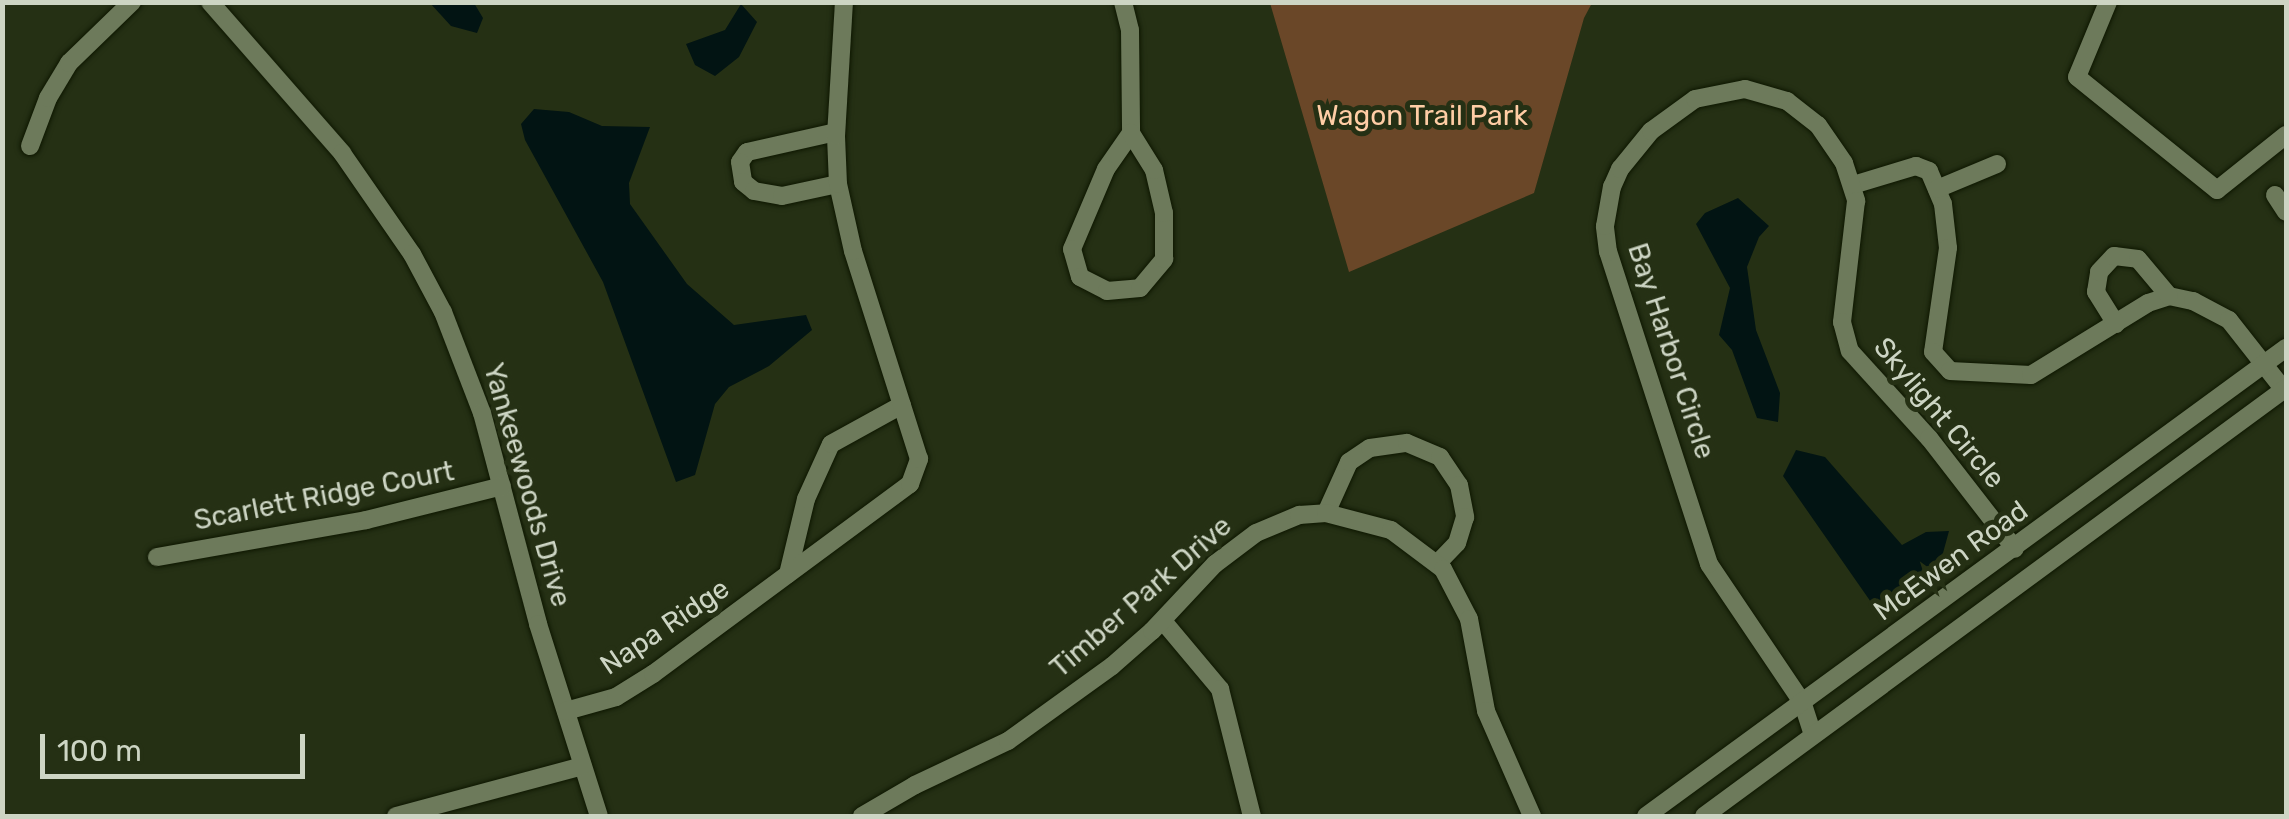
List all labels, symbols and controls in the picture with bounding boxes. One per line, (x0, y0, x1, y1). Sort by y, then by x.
park label: Wagon Trail Park (1316, 99, 1528, 133)
street label: Bay Harbor Circle (1620, 238, 1722, 464)
street label: Skylight Circle (1866, 331, 2012, 495)
street label: Yankeewoods Drive (476, 359, 578, 611)
street label: Scarlett Ridge Court (191, 454, 457, 538)
street label: McEwen Road (1867, 494, 2035, 628)
street label: Timber Park Drive (1043, 509, 1239, 685)
street label: Napa Ridge (594, 572, 736, 682)
scale bar (45, 714, 310, 776)
text: 100 m (57, 733, 142, 769)

